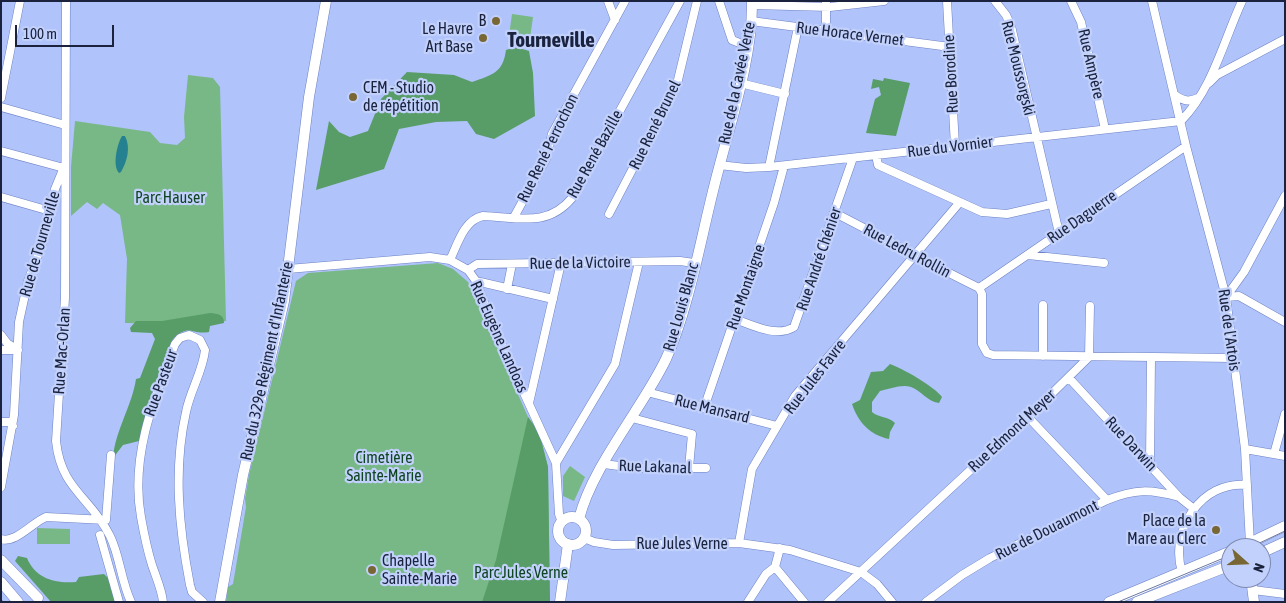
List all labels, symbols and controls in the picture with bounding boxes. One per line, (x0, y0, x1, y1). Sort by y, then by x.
place label: B (478, 11, 486, 31)
scale bar (18, 15, 116, 47)
marker: B (490, 15, 502, 27)
street label: Rue Horace Vernet (795, 18, 905, 50)
place label: Le Havre Art Base (422, 19, 473, 57)
street label: Rue Moussorgski (997, 19, 1039, 117)
street label: Rue de la Cavée Verte (715, 20, 759, 146)
text: 100 m (23, 25, 57, 42)
district label: Tourneville (507, 27, 595, 53)
street label: Rue Ampère (1074, 27, 1108, 101)
marker: Le Havre Art Base (477, 32, 489, 44)
street label: Rue Borodine (939, 34, 963, 114)
street label: Rue René Brunel (625, 77, 685, 173)
place label: CEM - Studio de répétition (363, 78, 439, 116)
marker: CEM - Studio de répétition (347, 91, 359, 103)
street label: Rue René Perrochon (513, 91, 583, 205)
street label: Rue René Bazille (563, 107, 627, 201)
street label: Rue du Vornier (906, 132, 994, 162)
street label: Rue Daguerre (1044, 186, 1120, 248)
park label: Parc Hauser (135, 188, 205, 208)
street label: Rue de Tourneville (16, 189, 64, 299)
street label: Rue André Chénier (792, 205, 846, 313)
street label: Rue Ledru Rollin (860, 220, 954, 282)
street label: Rue Montaigne (722, 242, 770, 332)
street label: Rue de la Victoire (529, 253, 631, 273)
street label: Rue du 329e Régiment d'Infanterie (237, 260, 297, 462)
street label: Rue Louis Blanc (659, 261, 703, 353)
street label: Rue Eugène Landoas (466, 278, 532, 396)
street label: Rue de l'Artois (1214, 288, 1244, 372)
street label: Rue Mac-Orlan (49, 307, 75, 395)
street label: Rue Jules Favre (780, 336, 850, 418)
street label: Rue Pasteur (140, 347, 182, 419)
street label: Rue Edmond Meyer (964, 386, 1060, 476)
street label: Rue Mansard (673, 390, 751, 428)
street label: Rue Darwin (1101, 413, 1161, 475)
park label: Cimetière Sainte-Marie (346, 448, 422, 486)
street label: Rue Lakanal (618, 456, 692, 478)
street label: Rue de Douaumont (992, 496, 1102, 564)
place label: Place de la Mare au Clerc (1127, 511, 1206, 549)
marker: Place de la Mare au Clerc (1210, 524, 1222, 536)
street label: Rue Jules Verne (636, 534, 728, 554)
north arrow (1221, 538, 1271, 588)
place label: Chapelle Sainte-Marie (382, 551, 457, 589)
text: N (1250, 561, 1268, 574)
park label: Parc Jules Verne (474, 563, 568, 583)
marker: Chapelle Sainte-Marie (366, 564, 378, 576)

